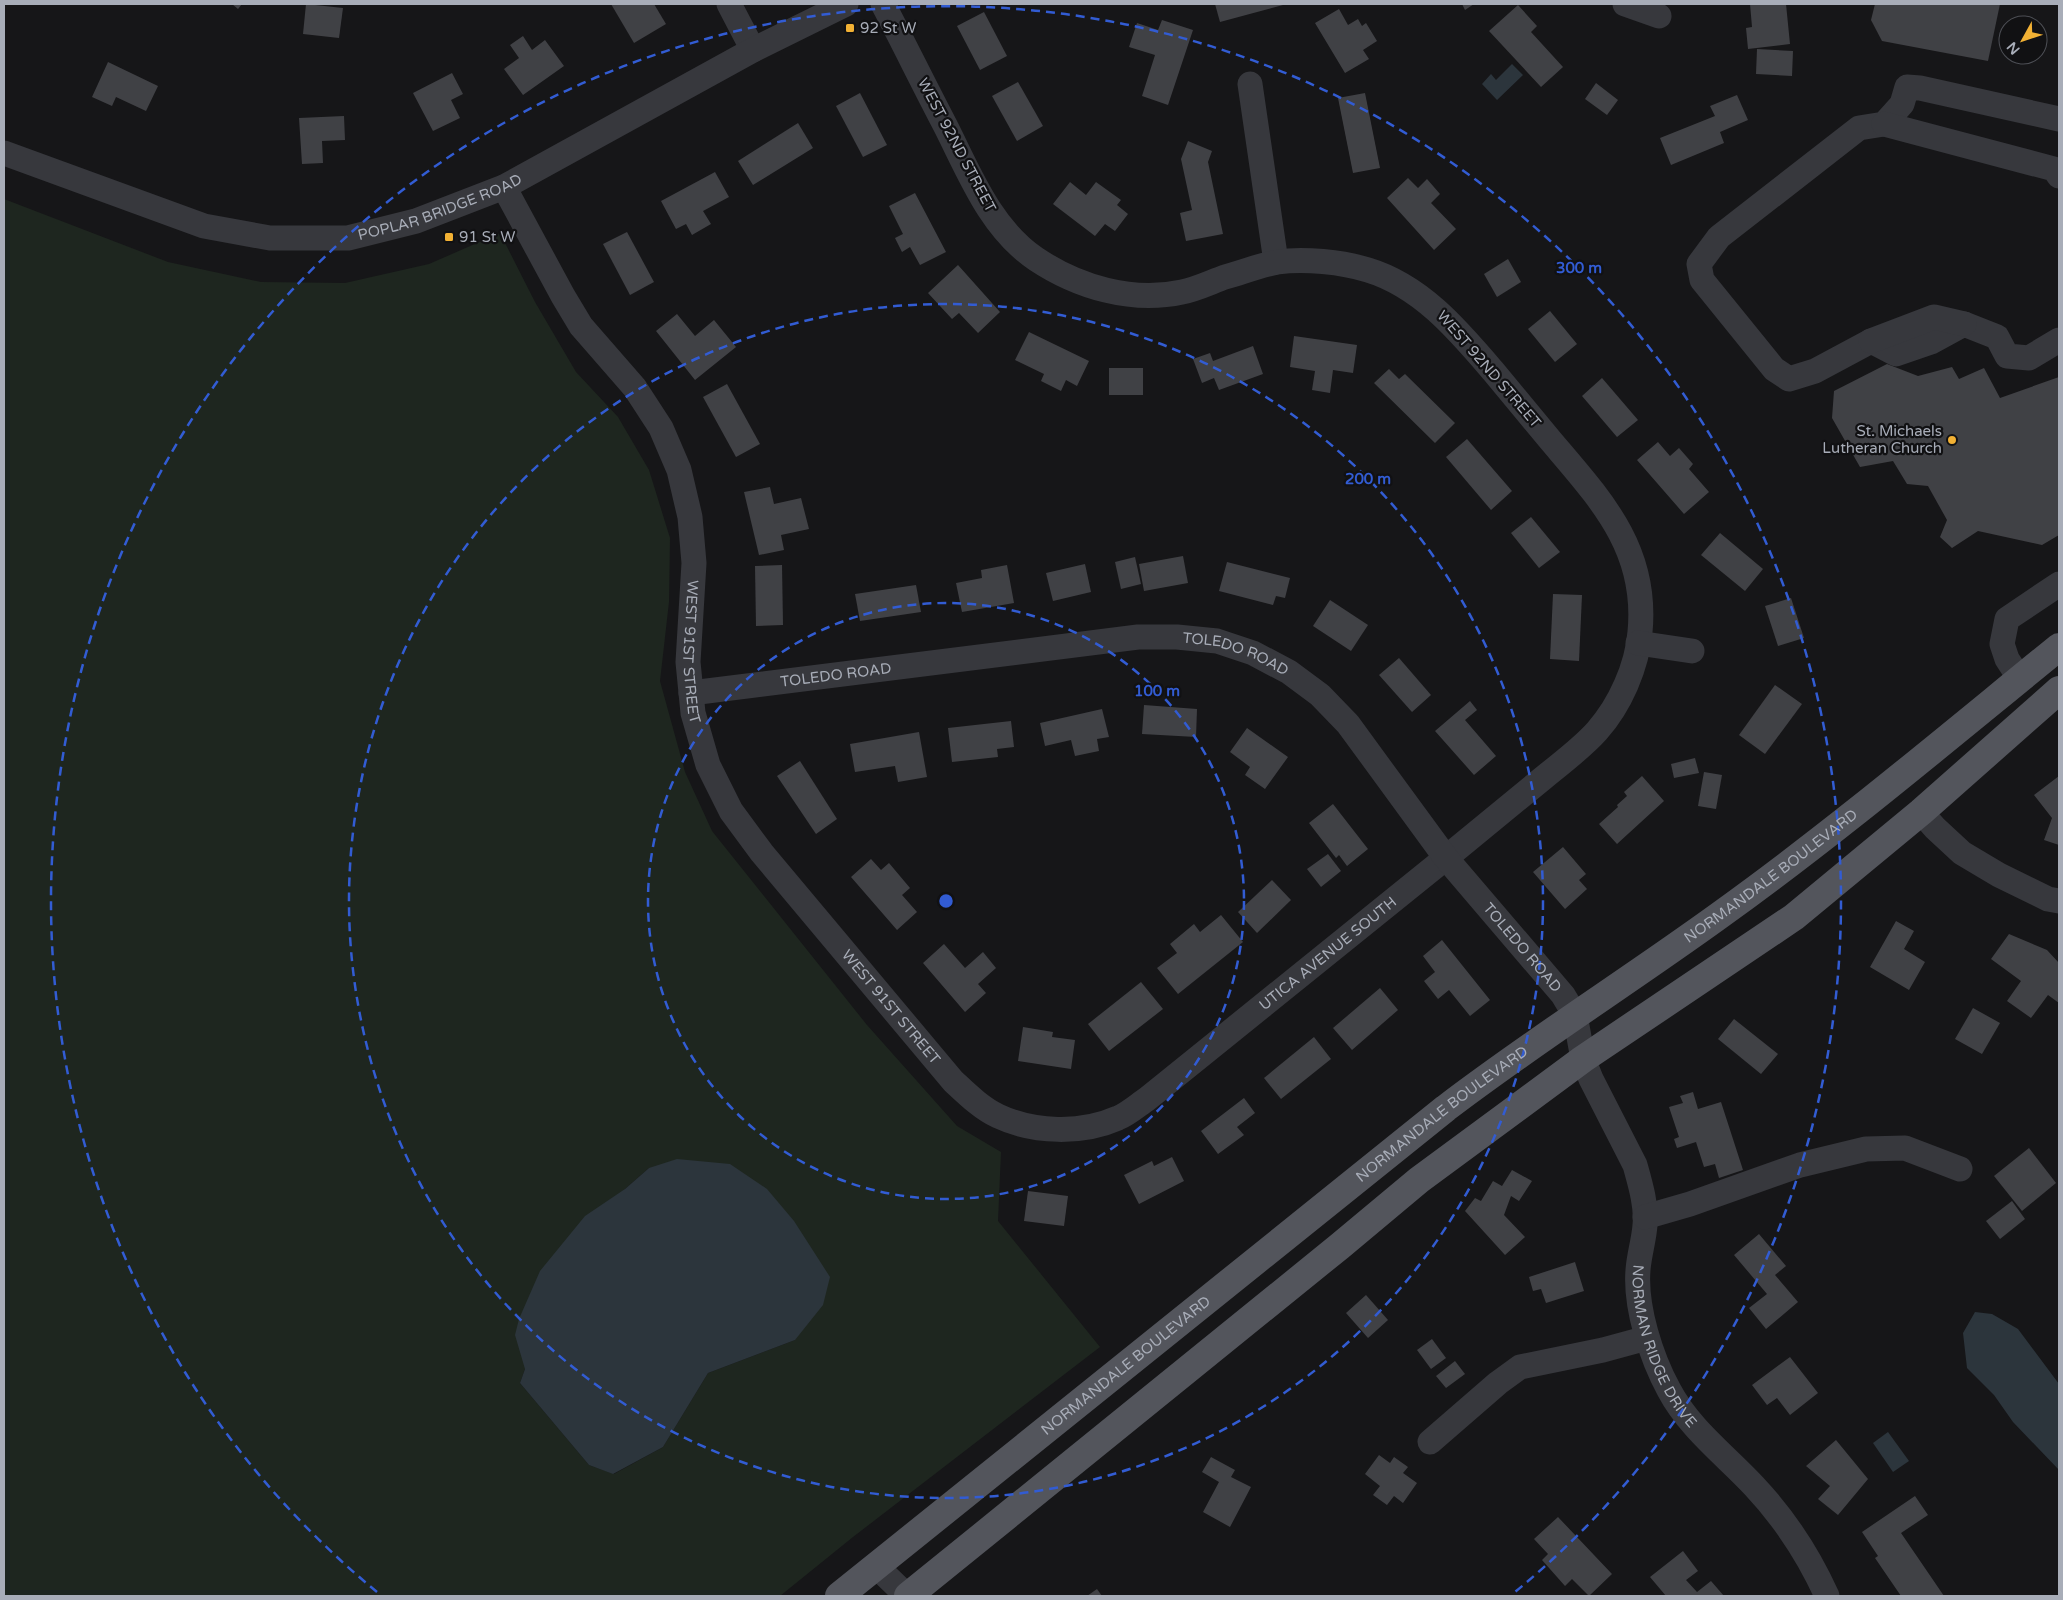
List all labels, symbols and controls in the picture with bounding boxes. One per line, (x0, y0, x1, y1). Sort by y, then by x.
north arrow (1998, 15, 2048, 65)
place label: 92 St W (860, 19, 916, 37)
marker: 92 St W (844, 22, 856, 34)
text: N (2003, 38, 2024, 58)
street label: WEST 92ND STREET (914, 75, 1000, 215)
street label: POPLAR BRIDGE ROAD (356, 170, 525, 244)
place label: 91 St W (459, 228, 515, 246)
marker: 91 St W (443, 231, 455, 243)
text: 300 m (1556, 259, 1602, 277)
street label: WEST 92ND STREET (1433, 307, 1545, 431)
place label: St. Michaels Lutheran Church (1822, 422, 1942, 457)
marker: St. Michaels Lutheran Church (1946, 434, 1958, 446)
text: 200 m (1345, 470, 1391, 488)
street label: WEST 91ST STREET (679, 579, 705, 726)
street label: TOLEDO ROAD (1182, 629, 1292, 679)
street label: TOLEDO ROAD (779, 659, 892, 691)
text: 100 m (1134, 682, 1180, 700)
street label: NORMANDALE BOULEVARD (1681, 805, 1861, 947)
centre of rings (937, 892, 955, 910)
street label: UTICA AVENUE SOUTH (1255, 893, 1400, 1014)
street label: TOLEDO ROAD (1479, 899, 1566, 996)
street label: WEST 91ST STREET (838, 946, 944, 1068)
street label: NORMANDALE BOULEVARD (1352, 1042, 1531, 1186)
street label: NORMAN RIDGE DRIVE (1629, 1264, 1701, 1431)
street label: NORMANDALE BOULEVARD (1037, 1292, 1214, 1439)

